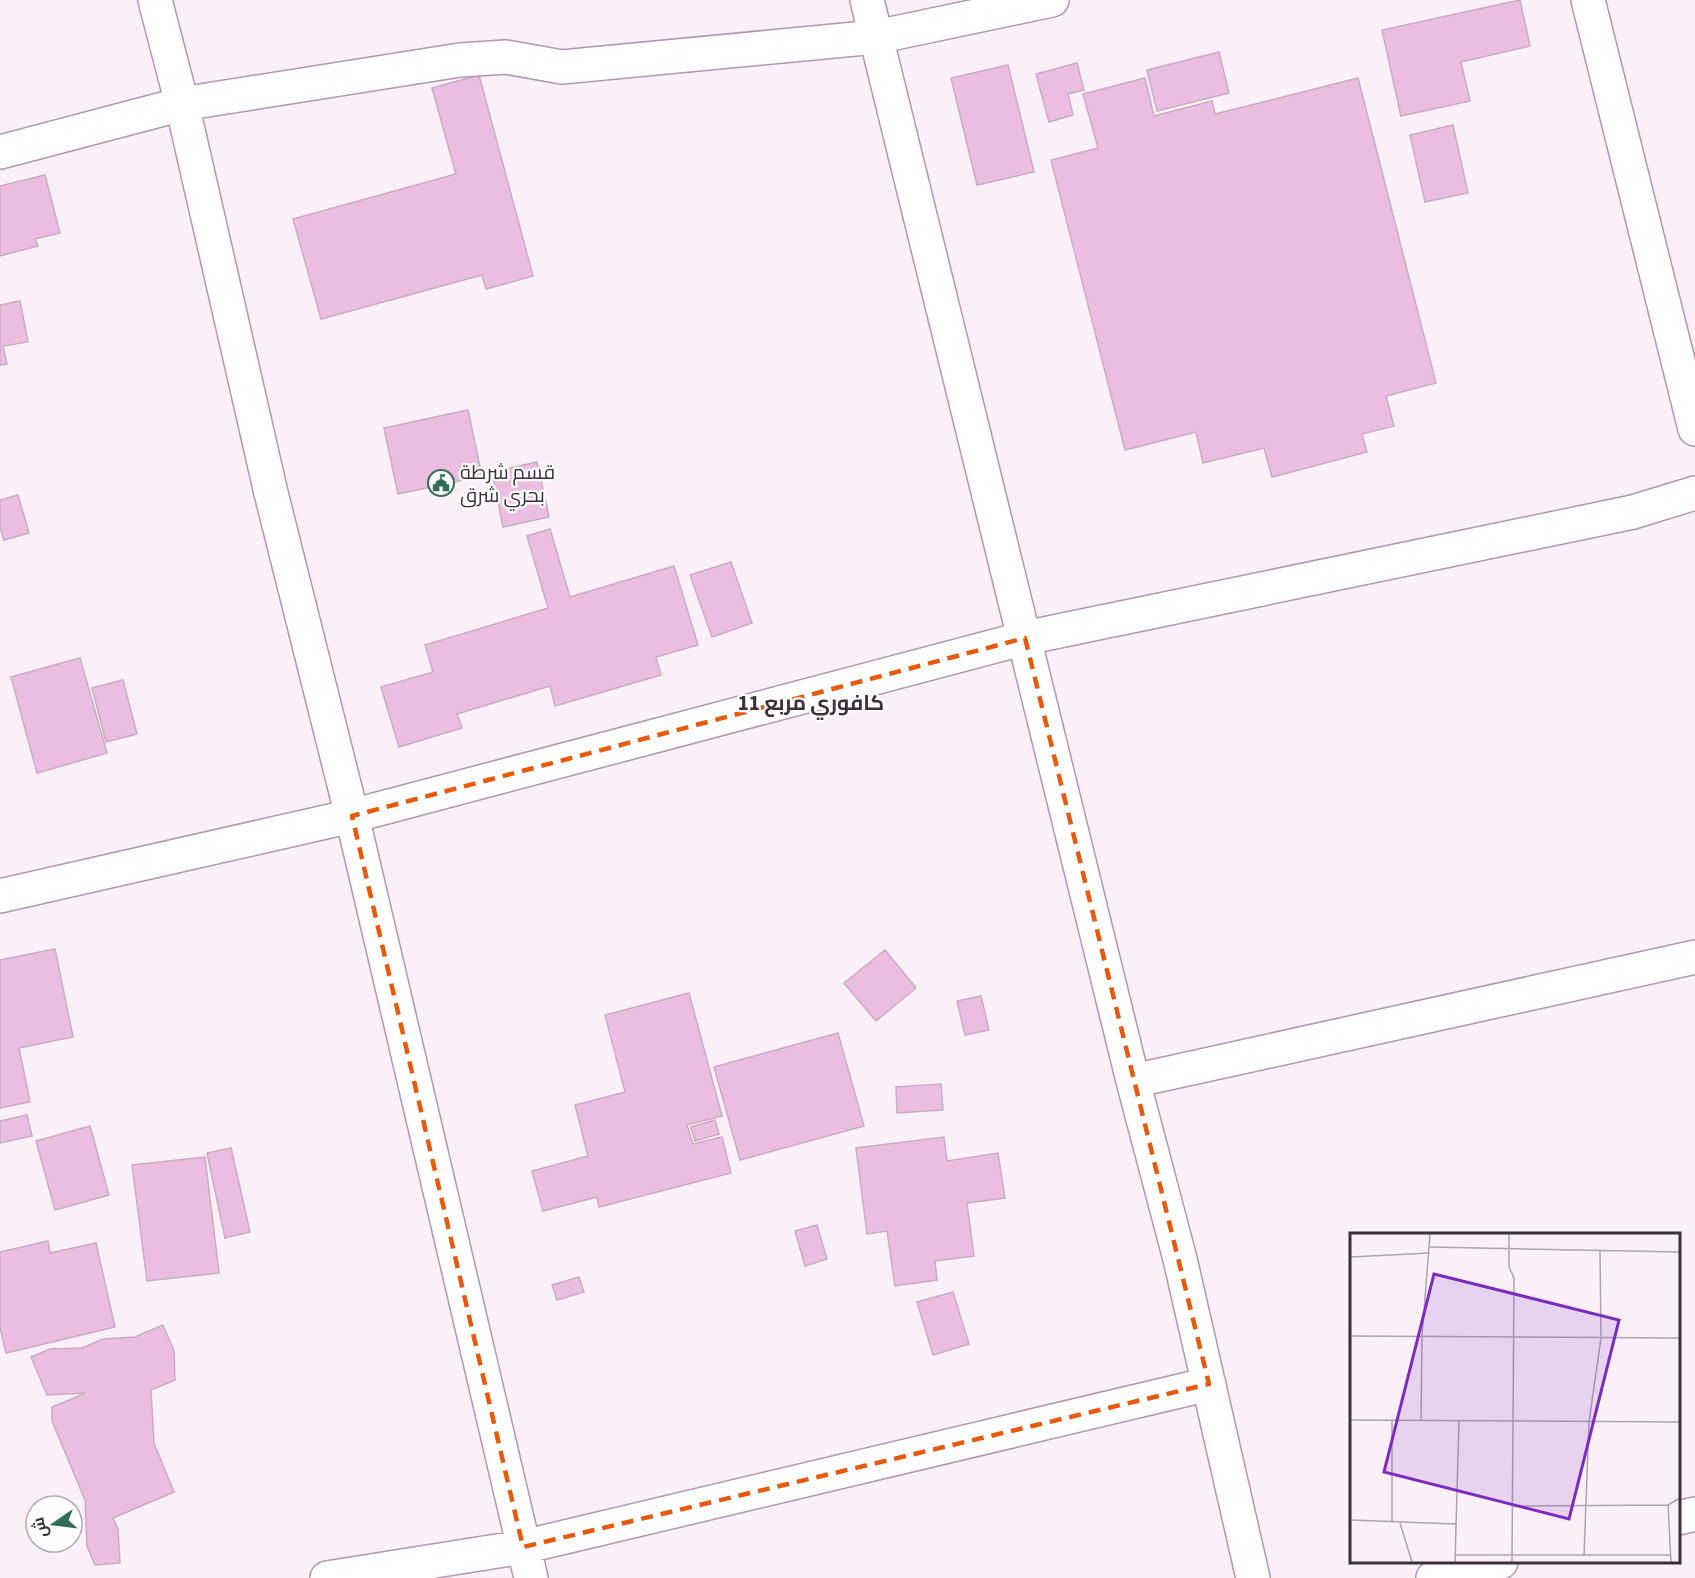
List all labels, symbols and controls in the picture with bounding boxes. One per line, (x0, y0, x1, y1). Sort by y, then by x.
place label: قسم شرطة بحري شرق (460, 459, 555, 511)
public building icon: قسم شرطة بحري شرق (426, 468, 456, 498)
district label: كافوري مربع 11 (738, 688, 884, 720)
inset map (1350, 1233, 1680, 1563)
north arrow (24, 1494, 84, 1554)
text: ش (27, 1515, 54, 1540)

